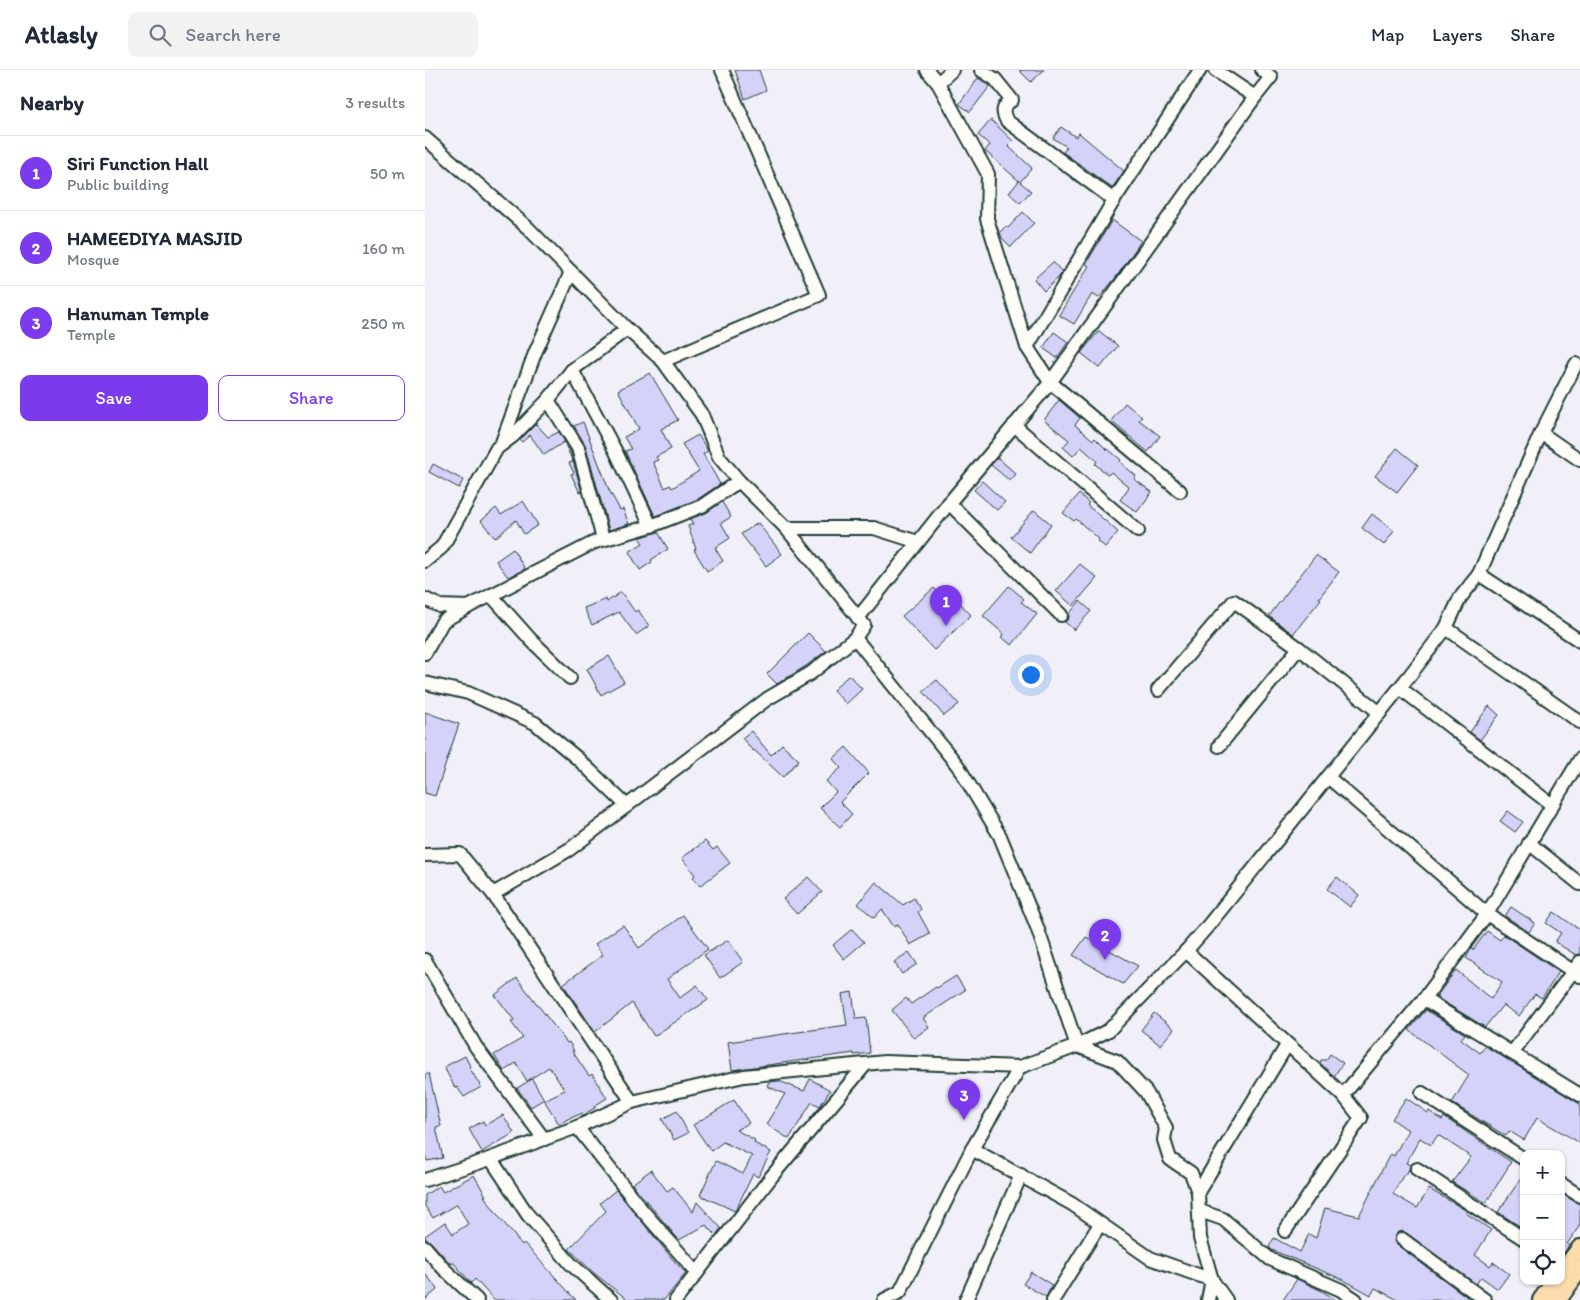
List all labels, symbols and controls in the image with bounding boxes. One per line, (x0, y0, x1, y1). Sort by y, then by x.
search box (128, 12, 478, 57)
text: Atlasly (25, 20, 98, 49)
icon: search (146, 21, 174, 49)
text: Search here (186, 23, 281, 46)
text: Map (1371, 24, 1404, 46)
text: Layers (1432, 24, 1482, 46)
text: Share (1510, 24, 1555, 46)
text: Nearby (20, 90, 84, 115)
text: 3 results (345, 93, 405, 112)
text: Siri Function Hall (67, 152, 209, 175)
text: 1 (32, 164, 40, 183)
text: 50 m (370, 164, 405, 183)
text: Public building (67, 175, 169, 194)
text: HAMEEDIYA MASJID (67, 227, 242, 250)
text: 2 (32, 239, 40, 258)
text: 160 m (362, 239, 405, 258)
text: Mosque (67, 250, 120, 269)
text: Hanuman Temple (67, 302, 209, 325)
text: 3 (32, 314, 40, 333)
text: 250 m (361, 314, 405, 333)
text: Temple (67, 325, 116, 344)
button: Save (20, 375, 208, 421)
button: Share (218, 375, 405, 421)
pin: 1 (930, 585, 962, 626)
your location (1018, 662, 1044, 688)
pin: 2 (1089, 919, 1121, 960)
pin: 3 (948, 1079, 980, 1120)
map controls (1520, 1150, 1565, 1285)
button: + (1520, 1150, 1565, 1195)
button: − (1520, 1195, 1565, 1240)
button: locate (1520, 1240, 1565, 1285)

